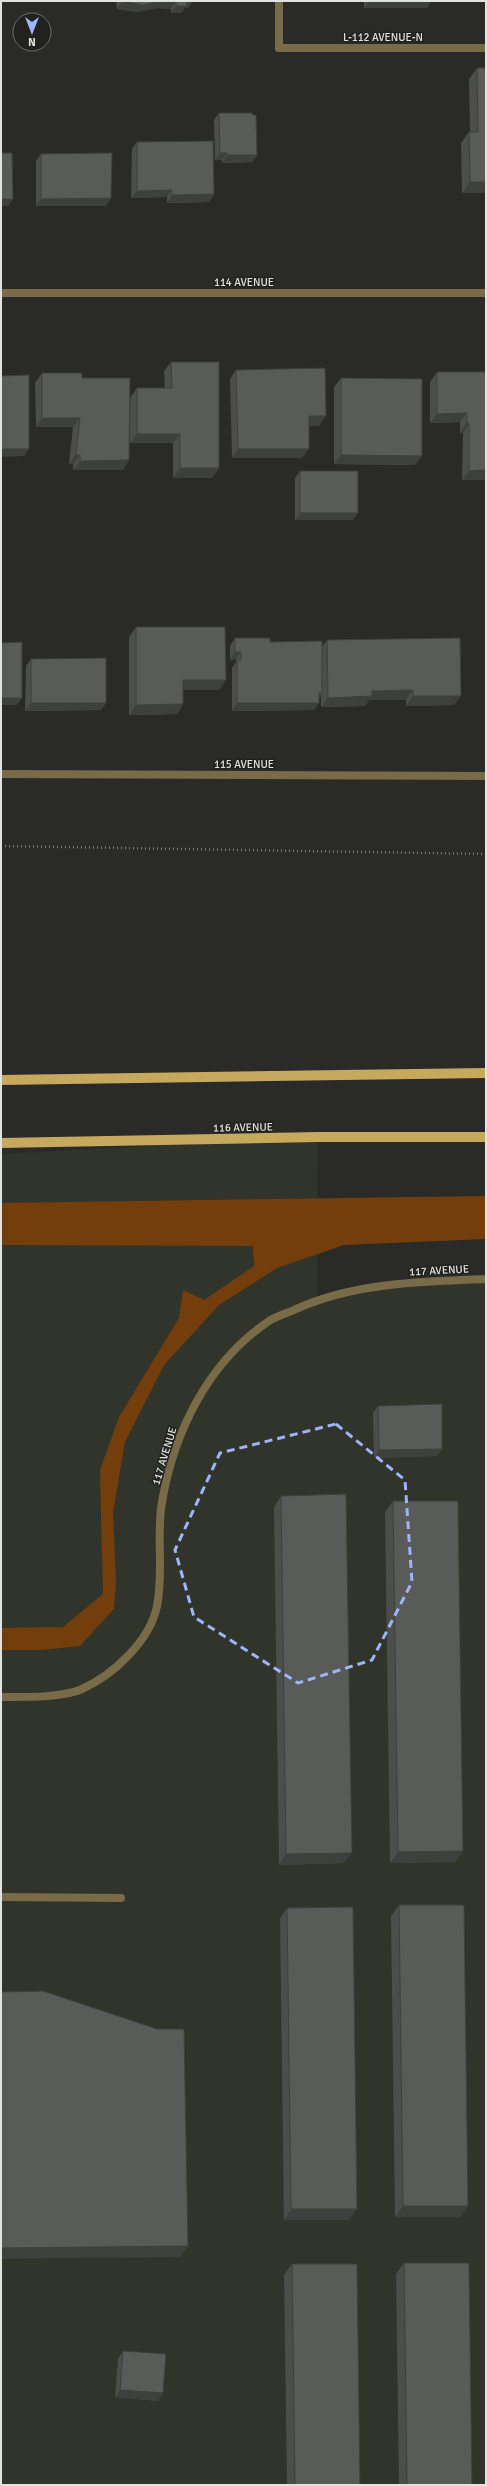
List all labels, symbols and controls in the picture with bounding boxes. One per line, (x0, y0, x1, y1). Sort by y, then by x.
north arrow (12, 12, 52, 52)
street label: L-112 AVENUE-N (343, 31, 423, 44)
text: N (28, 35, 36, 48)
street label: 114 AVENUE (214, 276, 274, 289)
street label: 115 AVENUE (214, 758, 274, 771)
street label: 116 AVENUE (213, 1120, 273, 1135)
street label: 117 AVENUE (409, 1262, 469, 1279)
street label: 117 AVENUE (149, 1426, 179, 1487)

